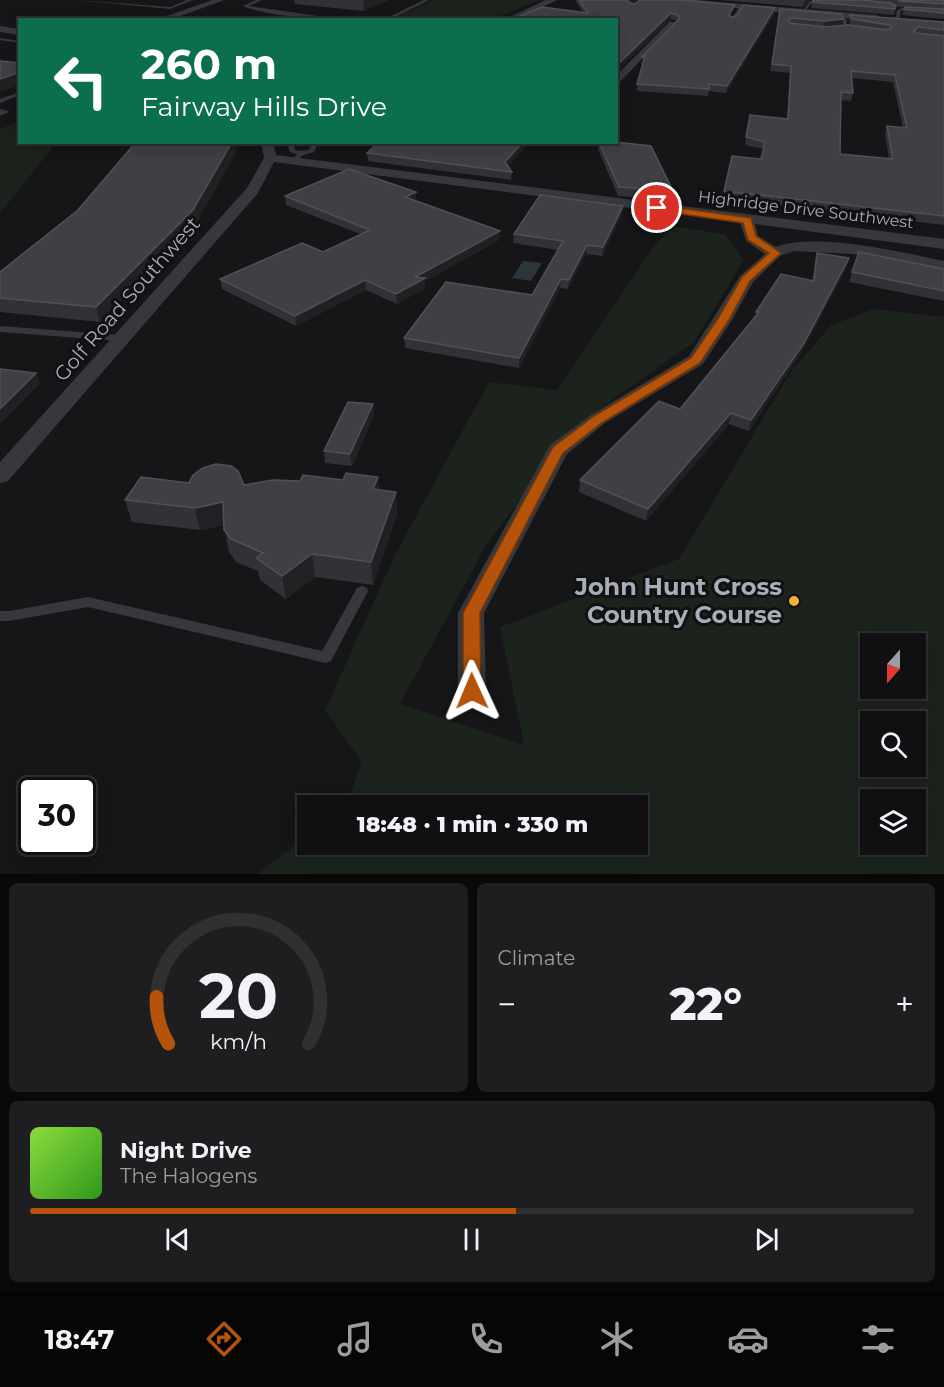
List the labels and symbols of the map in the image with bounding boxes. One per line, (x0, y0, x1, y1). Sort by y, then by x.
pin (631, 182, 682, 233)
street label: Highridge Drive Southwest (697, 187, 915, 232)
street label: Golf Road Southwest (49, 212, 205, 386)
place label: John Hunt Cross Country Course (574, 572, 782, 629)
marker: John Hunt Cross Country Course (787, 594, 801, 608)
north arrow (860, 633, 926, 699)
position arrow (440, 659, 504, 723)
speed limit sign: 30 (18, 777, 96, 855)

